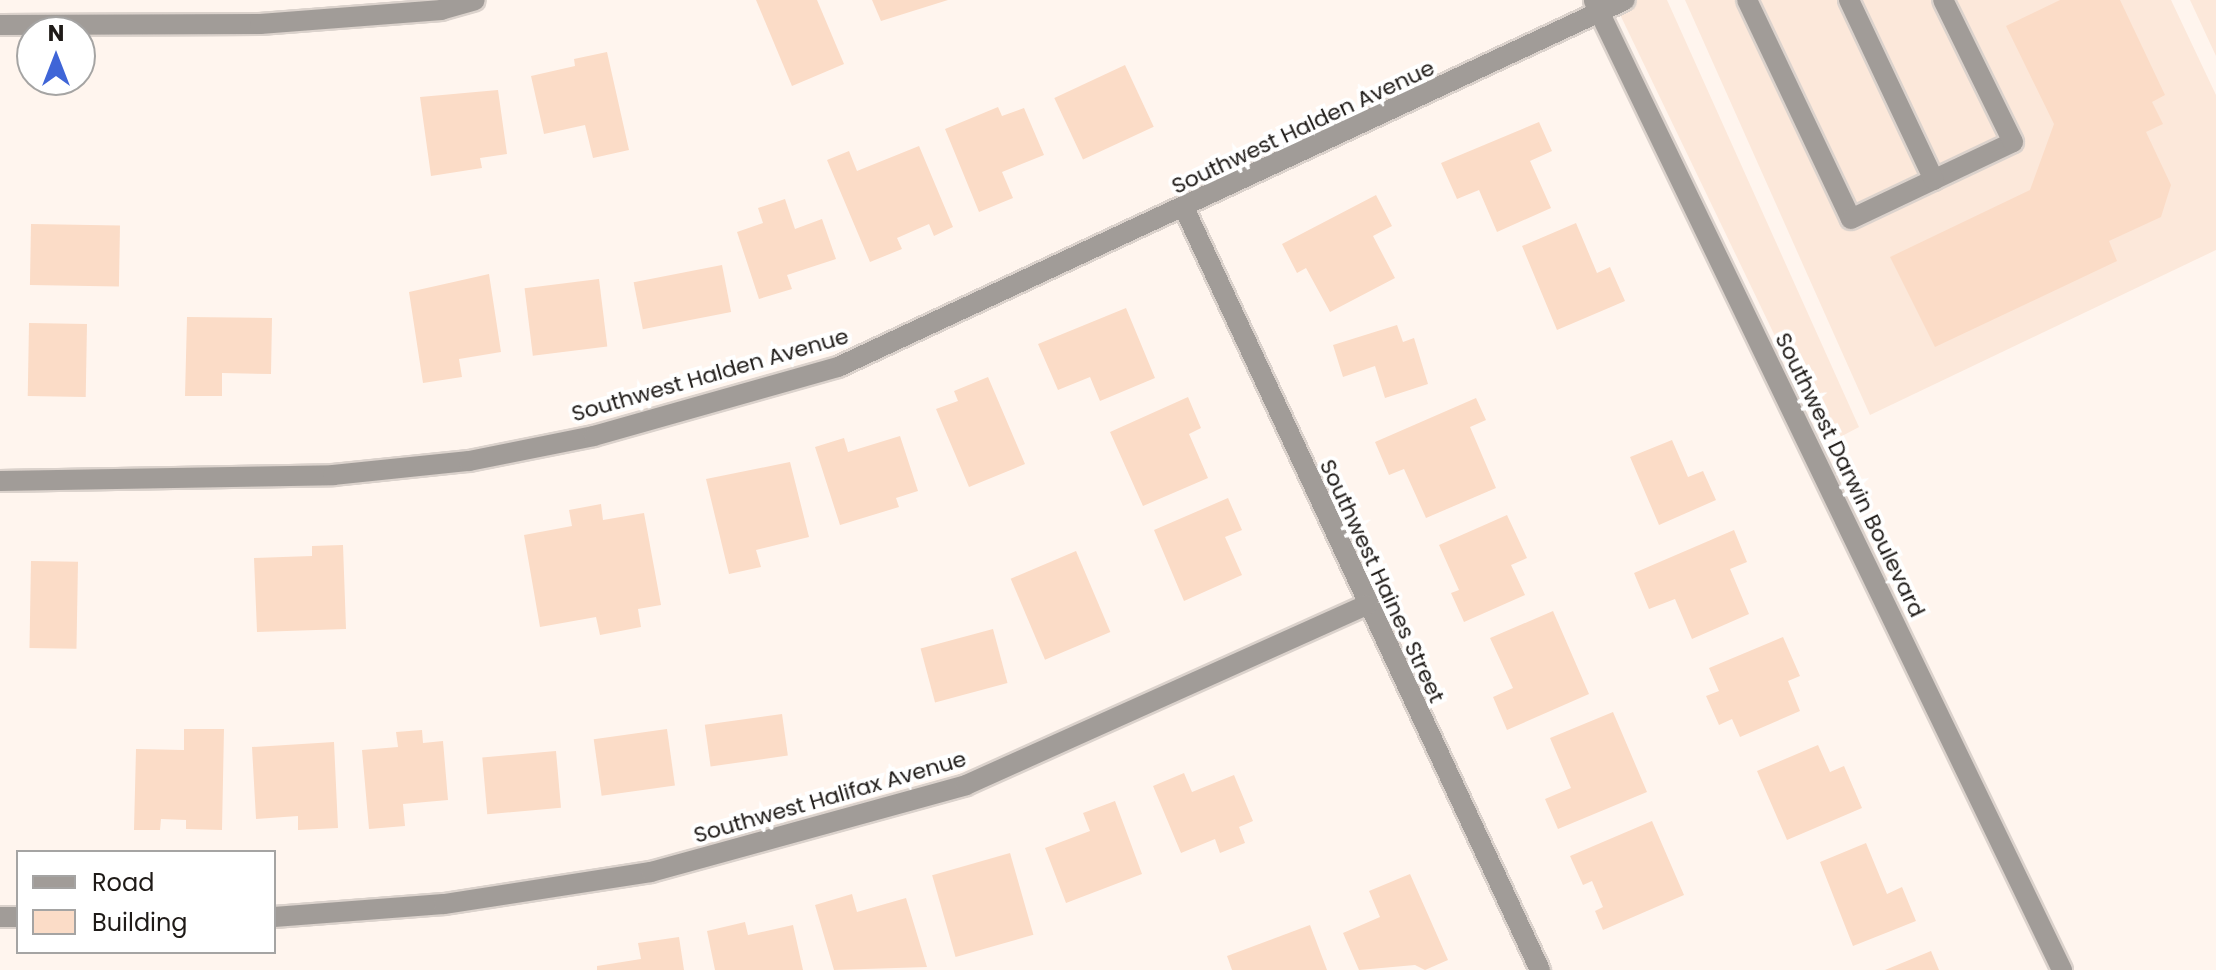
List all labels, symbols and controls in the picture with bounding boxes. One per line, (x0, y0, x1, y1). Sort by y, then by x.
north arrow (16, 16, 96, 96)
text: N (48, 18, 64, 49)
street label: Southwest Halden Avenue (1167, 54, 1439, 200)
street label: Southwest Halden Avenue (569, 323, 851, 427)
street label: Southwest Darwin Boulevard (1769, 328, 1931, 622)
street label: Southwest Haines Street (1314, 455, 1450, 707)
street label: Southwest Halifax Avenue (691, 745, 969, 849)
legend (16, 850, 276, 954)
text: Road (92, 866, 154, 899)
text: Building (92, 906, 188, 939)

